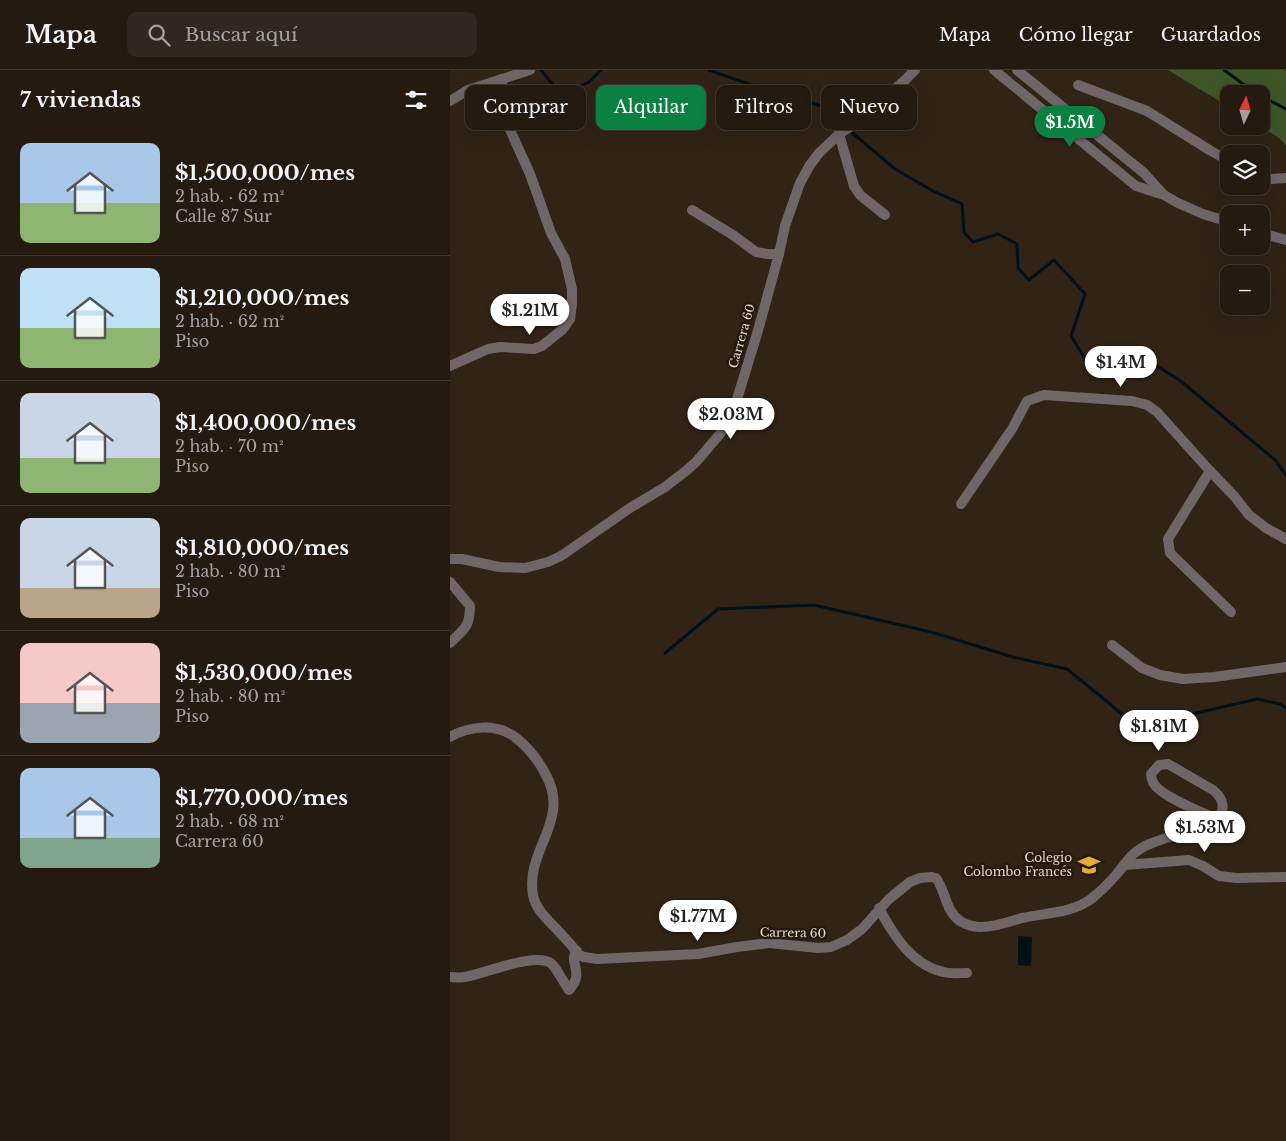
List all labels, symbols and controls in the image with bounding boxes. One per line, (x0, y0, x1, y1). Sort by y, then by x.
search box (127, 12, 477, 57)
text: Mapa (25, 20, 97, 49)
icon: search (145, 21, 173, 49)
text: Buscar aquí (185, 23, 297, 46)
text: Mapa (939, 24, 991, 46)
text: Cómo llegar (1019, 24, 1133, 46)
text: Guardados (1161, 24, 1261, 46)
chip: Comprar (465, 85, 586, 130)
chip: Alquilar (596, 85, 706, 130)
chip: Filtros (716, 85, 811, 130)
chip: Nuevo (821, 85, 917, 130)
north arrow (1220, 85, 1270, 135)
map controls (1220, 85, 1270, 315)
icon: filters (402, 86, 430, 114)
text: 7 viviendas (20, 87, 141, 113)
pin: $1.5M (1035, 106, 1105, 148)
text: $1.5M (1045, 112, 1095, 132)
button: layers (1220, 145, 1270, 195)
text: $1,500,000/mes (175, 160, 355, 186)
icon: home (60, 163, 120, 223)
text: 2 hab. · 62 m² (175, 186, 284, 206)
button: + (1220, 205, 1270, 255)
text: Calle 87 Sur (175, 206, 272, 226)
button: − (1220, 265, 1270, 315)
text: $1,210,000/mes (175, 285, 349, 311)
icon: home (60, 288, 120, 348)
pin: $1.21M (489, 294, 571, 336)
text: $1.21M (501, 300, 559, 320)
street label: Carrera 60 (725, 302, 758, 370)
text: 2 hab. · 62 m² (175, 311, 284, 331)
text: Piso (175, 331, 209, 351)
pin: $1.4M (1086, 346, 1156, 388)
text: $1.4M (1096, 352, 1146, 372)
pin: $2.03M (690, 398, 772, 440)
text: $2.03M (698, 404, 764, 424)
text: $1,400,000/mes (175, 410, 356, 436)
icon: home (60, 413, 120, 473)
text: 2 hab. · 70 m² (175, 436, 284, 456)
text: Piso (175, 456, 209, 476)
text: $1,810,000/mes (175, 535, 349, 561)
icon: home (60, 538, 120, 598)
text: 2 hab. · 80 m² (175, 561, 285, 581)
text: Piso (175, 581, 209, 601)
text: $1,530,000/mes (175, 660, 352, 686)
icon: home (60, 663, 120, 723)
text: 2 hab. · 80 m² (175, 686, 285, 706)
text: Piso (175, 706, 209, 726)
pin: $1.81M (1118, 710, 1200, 752)
text: $1.81M (1131, 716, 1187, 736)
text: $1,770,000/mes (175, 785, 348, 811)
icon: home (60, 788, 120, 848)
pin: $1.53M (1164, 810, 1246, 853)
text: 2 hab. · 68 m² (175, 811, 284, 831)
text: $1.53M (1175, 817, 1235, 837)
text: Carrera 60 (175, 831, 264, 851)
place label: Colegio Colombo Francés (963, 850, 1072, 879)
school or university icon: Colegio Colombo Francés (1076, 852, 1102, 878)
pin: $1.77M (657, 900, 739, 942)
text: $1.77M (670, 906, 726, 926)
street label: Carrera 60 (760, 924, 826, 941)

